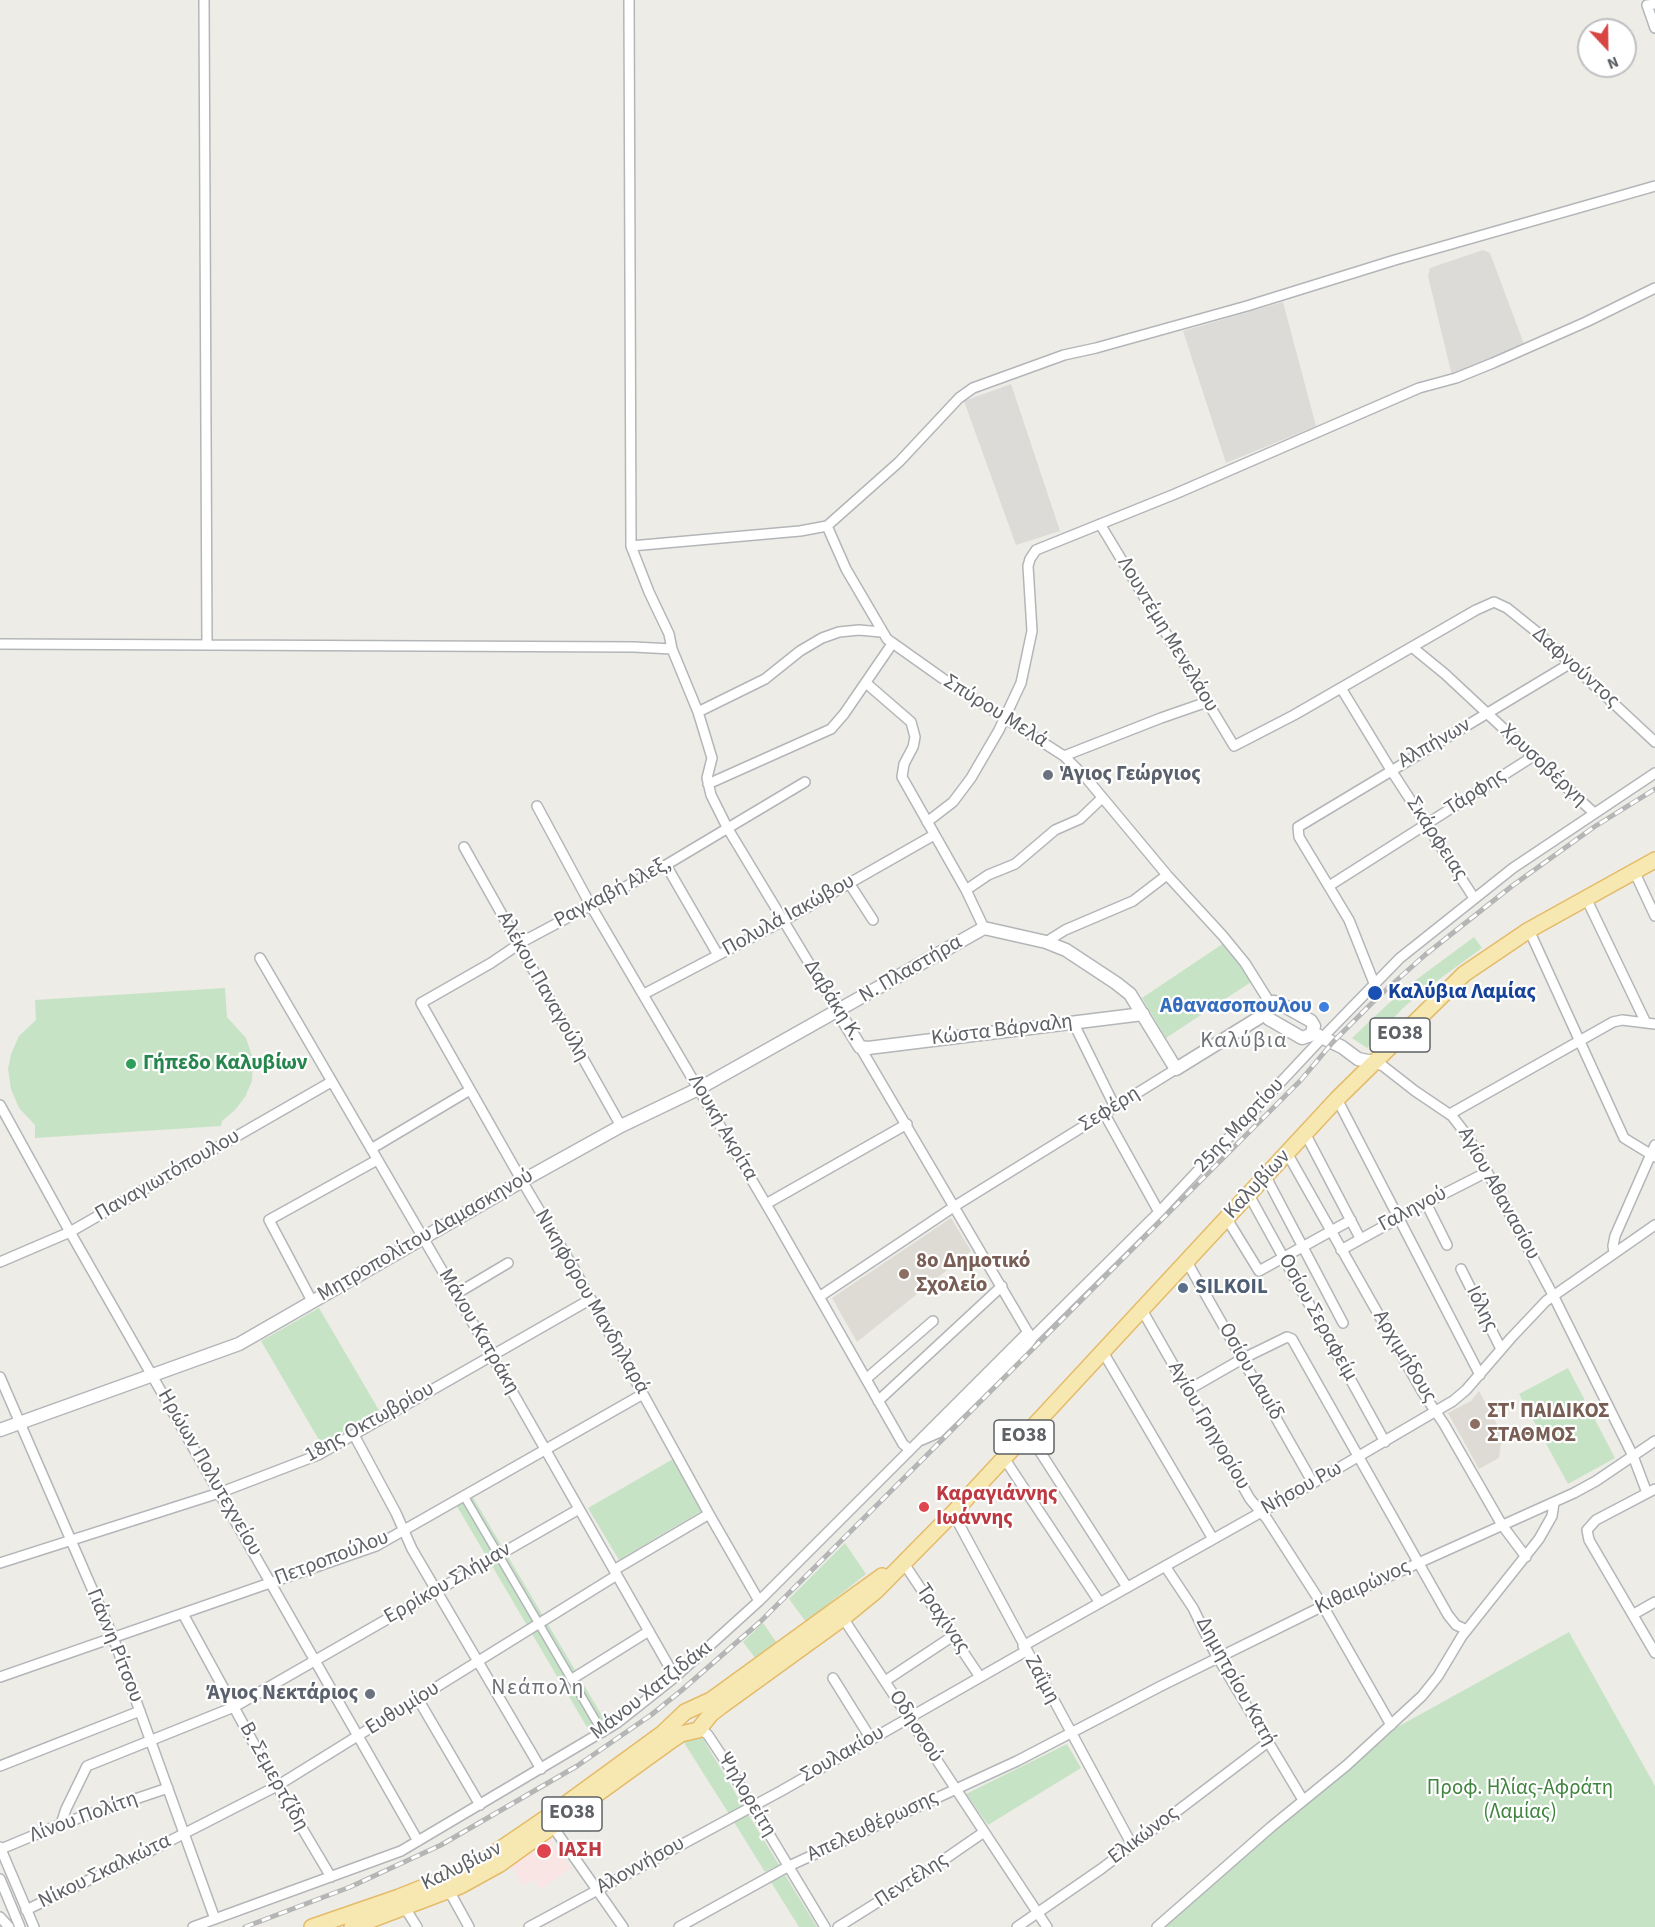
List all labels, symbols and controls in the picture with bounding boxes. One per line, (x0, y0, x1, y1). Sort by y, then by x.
north arrow (1577, 18, 1637, 78)
text: N (1604, 51, 1622, 75)
street label: Λουντέμη Μενελάου (1111, 553, 1223, 717)
street label: Δαφνούντος (1526, 622, 1624, 714)
street label: Σπύρου Μελά (938, 670, 1052, 754)
street label: Αλπήνων (1394, 713, 1476, 775)
street label: Χρυσοβέργη (1494, 719, 1592, 813)
place label: Ὰγιος Γεώργιος (1060, 762, 1201, 788)
street label: Τάρφης (1441, 764, 1511, 822)
marker: Ὰγιος Γεώργιος (1041, 768, 1055, 782)
street label: Σκάρφειας (1400, 793, 1472, 885)
street label: Ραγκαβή Αλεξ, (550, 852, 676, 934)
street label: Πολυλά Ιακώβου (719, 869, 859, 963)
street label: Αλέκου Παναγούλη (490, 908, 594, 1066)
street label: Ν. Πλαστήρα (855, 931, 967, 1009)
street label: Δαβάκη Κ. (797, 956, 867, 1046)
place label: Καλύβια Λαμίας (1388, 980, 1536, 1006)
marker: Καλύβια Λαμίας (1366, 984, 1384, 1002)
place label: Αθανασοπουλου (1160, 994, 1312, 1020)
marker: Αθανασοπουλου (1317, 1000, 1331, 1014)
street label: Κώστα Βάρναλη (930, 1010, 1074, 1052)
road number: ΕΟ38 (1370, 1018, 1430, 1052)
district label: Καλύβια (1200, 1029, 1288, 1055)
place label: Γήπεδο Καλυβίων (143, 1051, 308, 1077)
marker: Γήπεδο Καλυβίων (124, 1057, 138, 1071)
street label: Λουκή Ακρίτα (682, 1071, 762, 1185)
street label: 25ης Μαρτίου (1190, 1073, 1290, 1179)
street label: Σεφέρη (1075, 1082, 1145, 1138)
street label: Παναγιωτόπουλου (91, 1124, 245, 1228)
street label: Αγίου Αθανασίου (1451, 1124, 1545, 1264)
street label: Καλυβίων (1219, 1145, 1297, 1225)
street label: Μητροπολίτου Δαμασκηνού (314, 1164, 538, 1308)
street label: Γαληνού (1375, 1182, 1451, 1238)
street label: Νικηφόρου Μανδηλαρά (528, 1205, 654, 1399)
place label: 8ο Δημοτικό Σχολείο (916, 1249, 1030, 1299)
street label: Οσίου Σεραφείμ (1272, 1250, 1362, 1386)
street label: Μάνου Κατράκη (432, 1265, 524, 1399)
marker: 8ο Δημοτικό Σχολείο (897, 1267, 911, 1281)
place label: SILKOIL (1195, 1275, 1268, 1301)
marker: SILKOIL (1176, 1281, 1190, 1295)
street label: Ιόλης (1459, 1282, 1503, 1336)
street label: Αρχιμήδους (1367, 1306, 1441, 1408)
street label: Οσίου Δαυίδ (1212, 1319, 1288, 1425)
street label: Αγίου Γρηγορίου (1161, 1358, 1255, 1494)
street label: 18ης Οκτωβρίου (301, 1377, 439, 1469)
street label: Ηρώων Πολυτεχνείου (151, 1385, 267, 1561)
place label: ΣΤ' ΠΑΙΔΙΚΟΣ ΣΤΑΘΜΟΣ (1487, 1399, 1610, 1449)
marker: ΣΤ' ΠΑΙΔΙΚΟΣ ΣΤΑΘΜΟΣ (1468, 1417, 1482, 1431)
road number: ΕΟ38 (994, 1420, 1054, 1454)
street label: Νήσου Ρω (1257, 1457, 1347, 1521)
place label: Καραγιάννης Ιωάννης (936, 1482, 1057, 1532)
marker: Καραγιάννης Ιωάννης (917, 1500, 931, 1514)
street label: Πετροπούλου (271, 1526, 393, 1592)
street label: Ερρίκου Σλήμαν (380, 1538, 516, 1630)
street label: Κιθαιρώνος (1312, 1555, 1414, 1621)
street label: Τραχίνας (910, 1579, 974, 1659)
street label: Γιάννη Ρίτσου (80, 1585, 148, 1707)
street label: Δημητρίου Κατή (1189, 1613, 1281, 1751)
street label: Μάνου Χατζιδάκι (586, 1636, 718, 1746)
street label: Ζαΐμη (1018, 1651, 1064, 1709)
district label: Νεάπολη (491, 1676, 585, 1702)
street label: Ευθυμίου (362, 1677, 444, 1741)
place label: Άγιος Νεκτάριος (206, 1681, 358, 1707)
street label: Οδησσού (882, 1686, 948, 1768)
marker: Άγιος Νεκτάριος (363, 1687, 377, 1701)
street label: Β. Σεμερτζίδη (233, 1718, 313, 1836)
street label: Σουλακίου (797, 1721, 889, 1789)
street label: Ψηλορείτη (711, 1748, 781, 1842)
park label: Προφ. Ηλίας-Αφράτη (Λαμίας) (1427, 1776, 1613, 1826)
street label: Απελευθέρωσης (803, 1786, 943, 1868)
street label: Λίνου Πολίτη (27, 1787, 141, 1849)
road number: ΕΟ38 (542, 1797, 602, 1831)
street label: Ελικώνος (1104, 1801, 1184, 1871)
street label: Νίκου Σκαλκώτα (35, 1829, 175, 1915)
street label: Αλοννήσου (593, 1832, 689, 1900)
street label: Καλυβίων (418, 1837, 506, 1897)
place label: ΙΑΣΗ (558, 1838, 602, 1864)
marker: ΙΑΣΗ (535, 1842, 553, 1860)
street label: Πεντέλης (871, 1848, 953, 1914)

